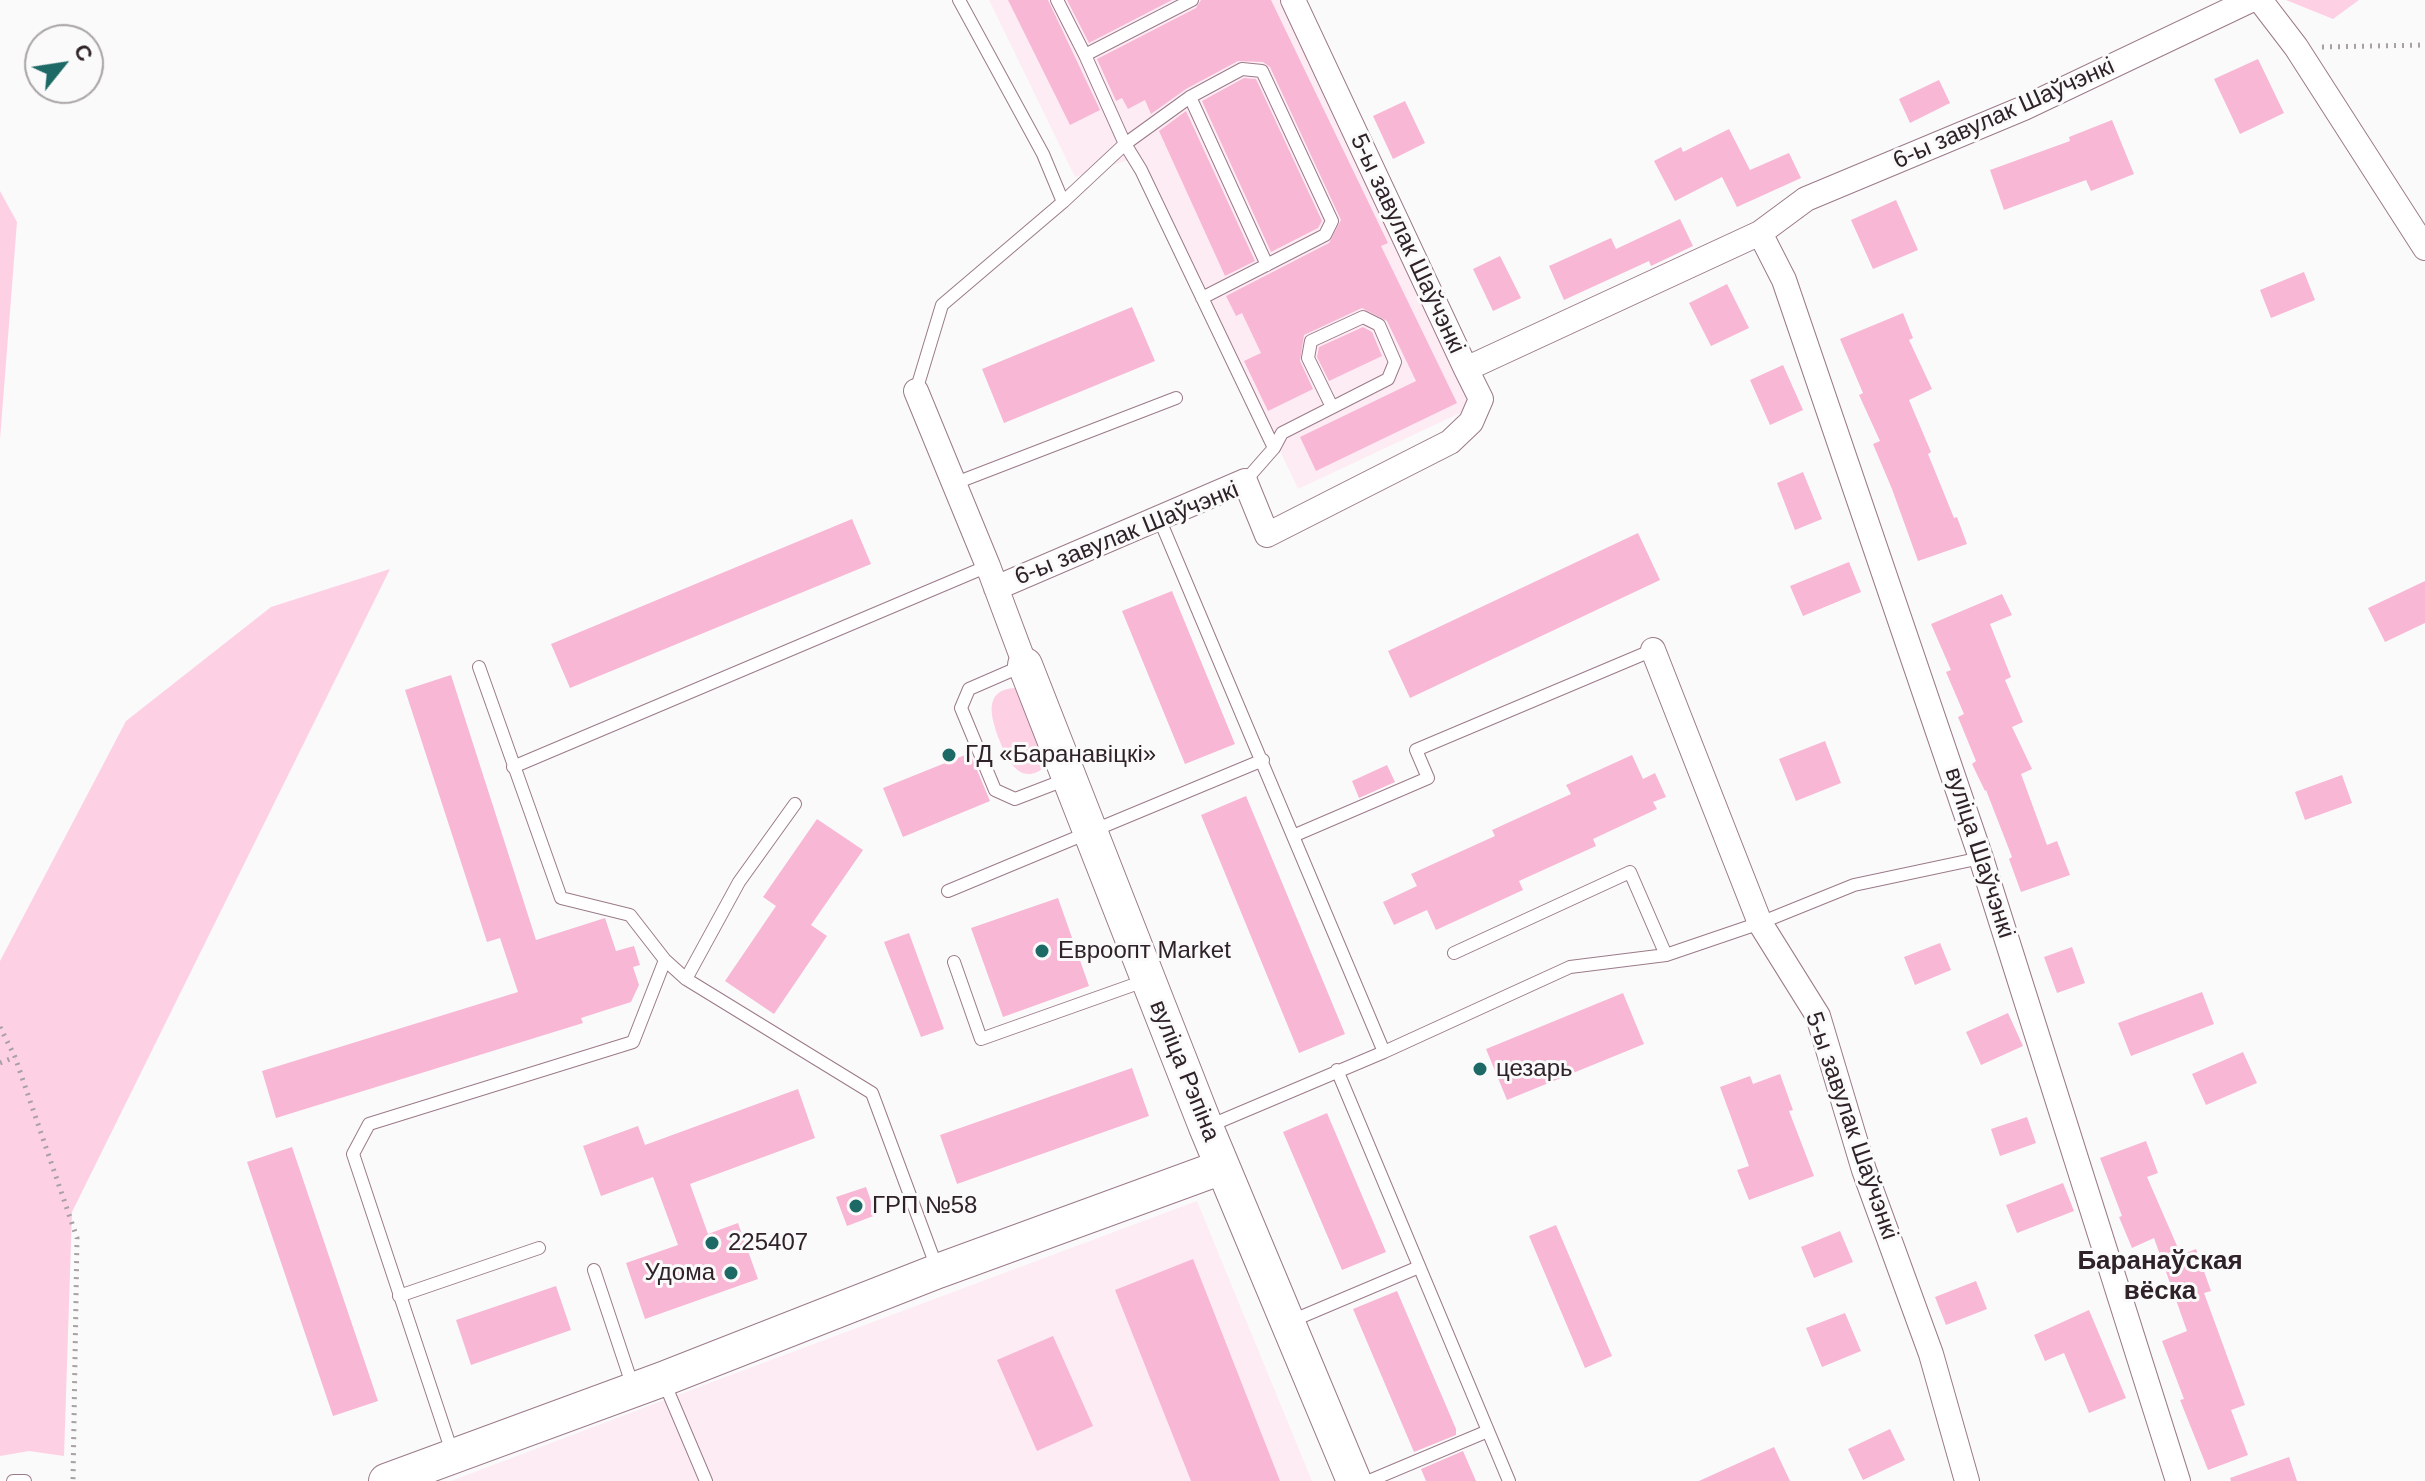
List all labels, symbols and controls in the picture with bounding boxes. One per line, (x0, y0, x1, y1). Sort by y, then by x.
north arrow (24, 24, 104, 104)
text: С (69, 40, 98, 66)
street label: 6-ы завулак Шаўчэнкі (1889, 52, 2119, 176)
street label: 5-ы завулак Шаўчэнкі (1343, 130, 1471, 358)
street label: 6-ы завулак Шаўчэнкі (1011, 476, 1243, 592)
place label: ГД «Баранавіцкі» (965, 741, 1156, 769)
marker: ГД «Баранавіцкі» (940, 746, 958, 764)
street label: вуліца Шаўчэнкі (1938, 764, 2020, 942)
place label: Евроопт Market (1058, 937, 1231, 965)
marker: Евроопт Market (1033, 942, 1051, 960)
street label: вуліца Рэпіна (1143, 996, 1225, 1146)
street label: 5-ы завулак Шаўчэнкі (1798, 1008, 1904, 1244)
place label: цезарь (1496, 1055, 1572, 1083)
marker: цезарь (1471, 1060, 1489, 1078)
place label: ГРП №58 (872, 1192, 977, 1220)
marker: ГРП №58 (847, 1197, 865, 1215)
place label: 225407 (728, 1229, 808, 1257)
marker: 225407 (703, 1234, 721, 1252)
district label: Баранаўская вёска (2077, 1246, 2243, 1308)
place label: Удома (644, 1259, 715, 1287)
marker: Удома (722, 1264, 740, 1282)

